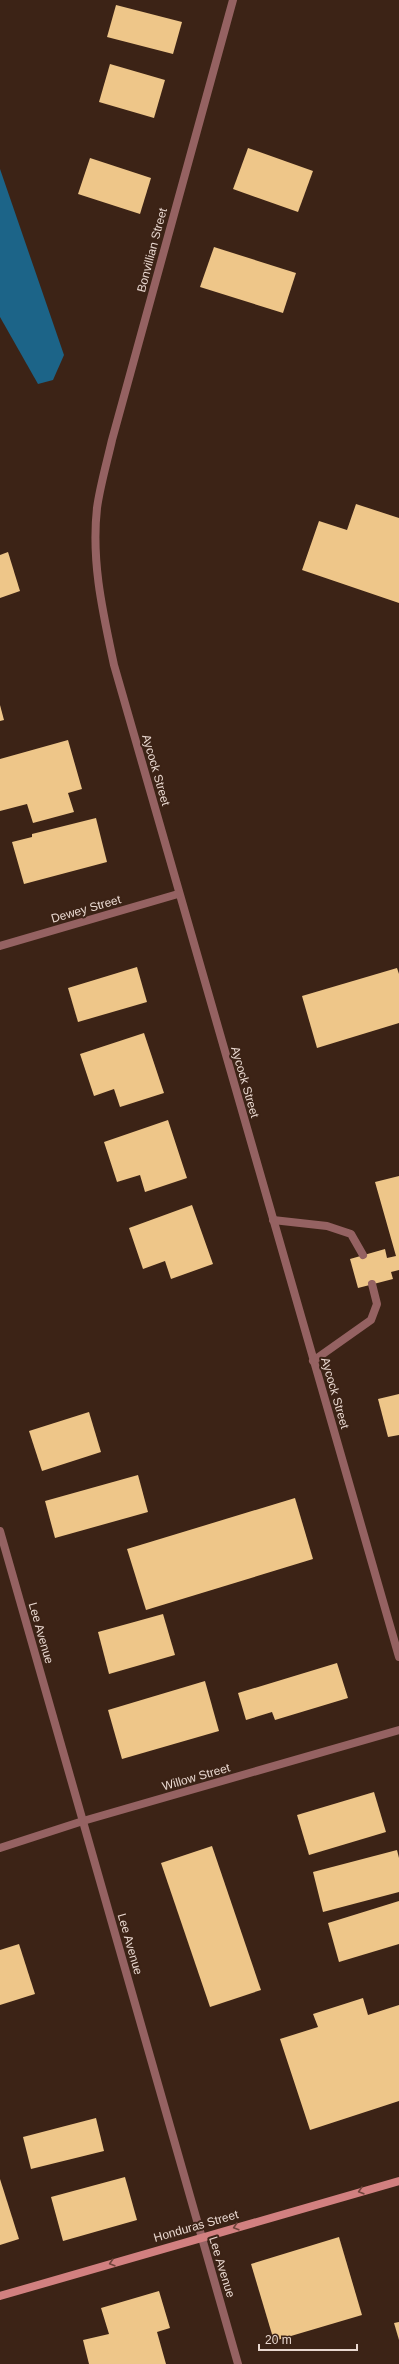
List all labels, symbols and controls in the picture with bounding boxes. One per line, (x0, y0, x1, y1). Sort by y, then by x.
street label: Bonvillian Street (134, 206, 170, 294)
street label: Aycock Street (139, 733, 173, 808)
street label: Dewey Street (49, 892, 123, 926)
street label: Aycock Street (228, 1045, 262, 1120)
street label: Aycock Street (318, 1356, 352, 1431)
street label: Lee Avenue (26, 1601, 57, 1666)
street label: Willow Street (160, 1760, 232, 1793)
street label: Lee Avenue (115, 1912, 146, 1977)
one-way arrow (358, 2187, 365, 2195)
street label: Honduras Street (152, 2207, 241, 2245)
one-way arrow (233, 2222, 240, 2230)
street label: Lee Avenue (206, 2235, 238, 2300)
one-way arrow (108, 2258, 115, 2267)
scale bar (259, 2326, 357, 2352)
text: 20 m (265, 2333, 292, 2347)

